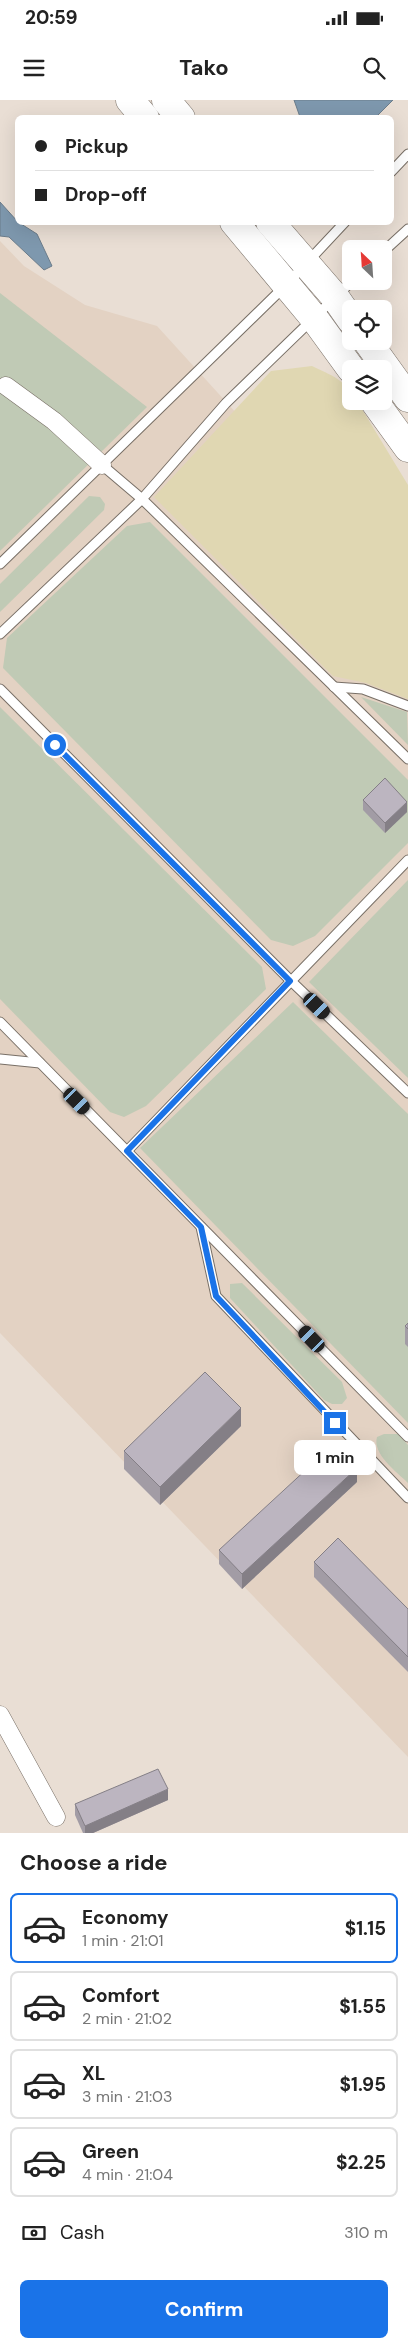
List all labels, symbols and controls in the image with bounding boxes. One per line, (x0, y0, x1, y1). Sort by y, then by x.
text: 20:59 (25, 5, 78, 30)
text: Tako (179, 53, 229, 82)
icon: menu (20, 54, 48, 82)
icon: search (360, 54, 388, 82)
text: Pickup (65, 134, 129, 159)
text: Drop-off (65, 182, 147, 207)
north arrow (342, 240, 392, 290)
map controls (342, 240, 392, 410)
button: locate (342, 300, 392, 350)
button: layers (342, 360, 392, 410)
route start (44, 734, 66, 756)
car (300, 990, 333, 1022)
car (61, 1085, 92, 1117)
car (296, 1323, 327, 1355)
route end (324, 1412, 346, 1434)
callout: 1 min (294, 1440, 376, 1476)
text: 1 min (316, 1447, 354, 1468)
text: Choose a ride (20, 1848, 168, 1877)
text: Economy (82, 1905, 169, 1930)
icon: car (22, 1906, 67, 1951)
text: $1.15 (345, 1916, 386, 1941)
text: 1 min · 21:01 (82, 1930, 164, 1951)
text: Comfort (82, 1983, 160, 2008)
icon: car (22, 1984, 67, 2029)
text: $1.55 (339, 1994, 386, 2019)
text: 2 min · 21:02 (82, 2008, 172, 2029)
text: XL (82, 2061, 105, 2086)
icon: car (22, 2062, 67, 2107)
text: $1.95 (340, 2072, 386, 2097)
text: 3 min · 21:03 (82, 2086, 173, 2107)
text: Green (82, 2139, 139, 2164)
icon: car (22, 2140, 67, 2185)
text: $2.25 (336, 2150, 386, 2175)
text: 4 min · 21:04 (82, 2164, 173, 2185)
icon: cash (20, 2219, 48, 2247)
text: Cash (60, 2220, 104, 2245)
text: 310 m (344, 2222, 388, 2243)
button: Confirm (20, 2280, 388, 2338)

